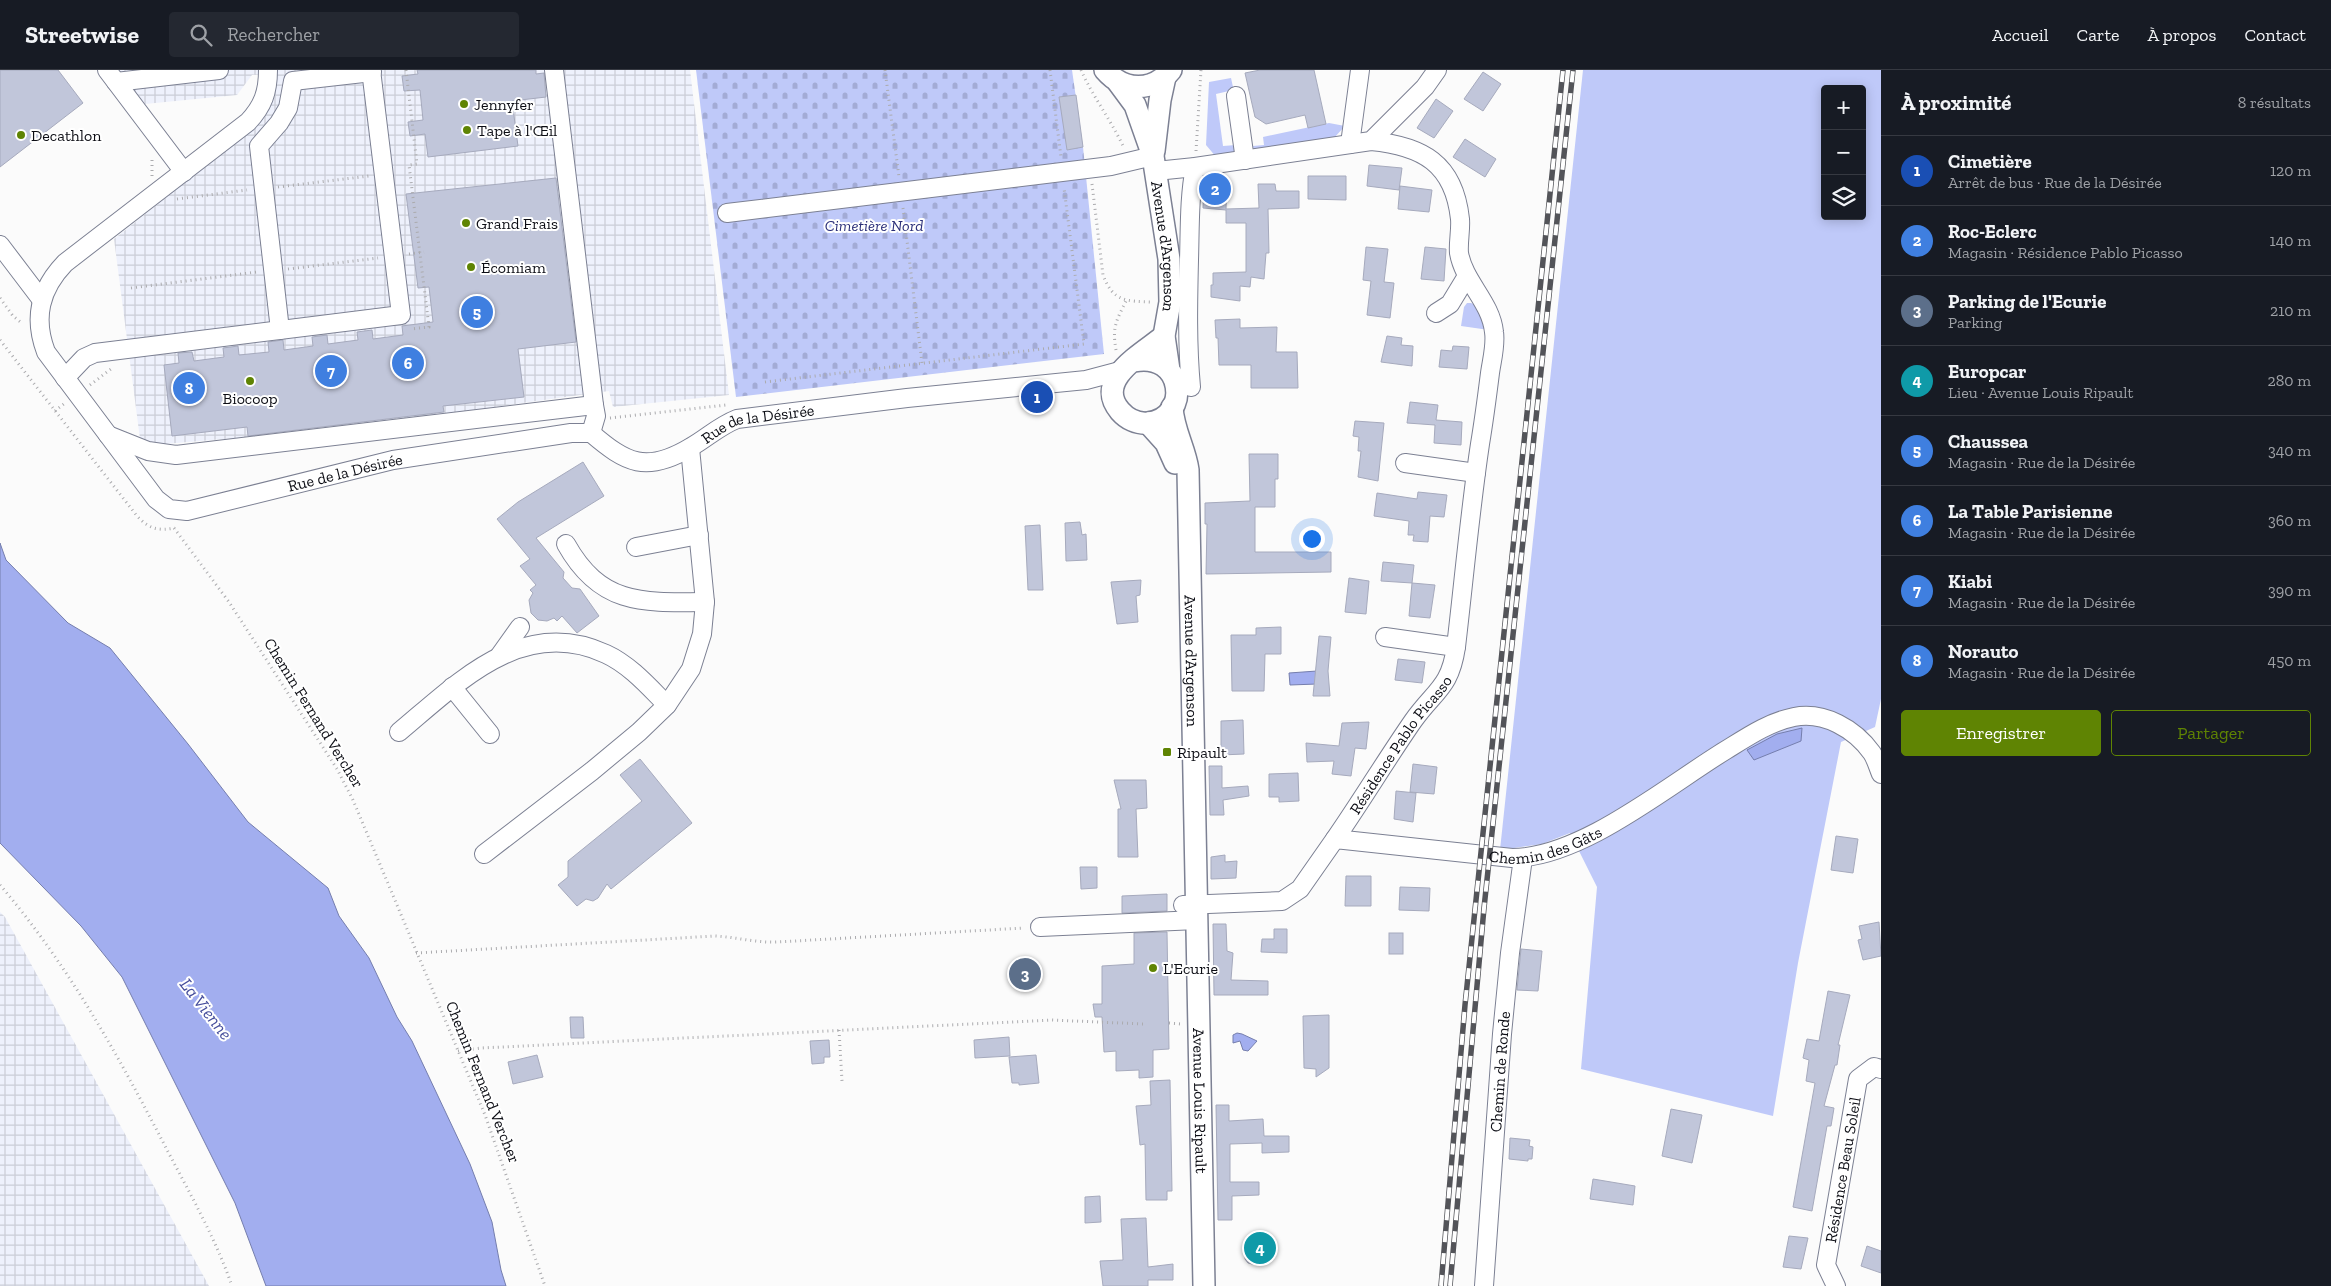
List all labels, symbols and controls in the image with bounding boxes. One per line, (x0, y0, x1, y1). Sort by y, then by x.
search box (169, 12, 519, 57)
text: Streetwise (25, 20, 139, 49)
icon: search (187, 21, 215, 49)
text: Rechercher (227, 23, 320, 46)
text: Accueil (1992, 24, 2049, 46)
text: Carte (2077, 24, 2120, 46)
text: À propos (2148, 24, 2216, 46)
text: Contact (2244, 24, 2306, 46)
map controls (1821, 85, 1866, 220)
button: + (1821, 85, 1866, 130)
text: À proximité (1901, 90, 2011, 115)
text: 8 résultats (2238, 93, 2311, 112)
place label: Jennyfer (474, 95, 534, 114)
marker: Jennyfer (458, 98, 470, 110)
place label: Tape à l'Œil (477, 121, 557, 140)
marker: Tape à l'Œil (461, 124, 473, 136)
place label: Decathlon (31, 126, 102, 145)
marker: Decathlon (15, 129, 27, 141)
button: − (1821, 130, 1866, 175)
text: Cimetière (1948, 150, 2032, 173)
text: 1 (1914, 161, 1920, 180)
text: 120 m (2270, 161, 2311, 180)
pin: 2 (1199, 170, 1231, 208)
text: Arrêt de bus · Rue de la Désirée (1948, 173, 2162, 192)
button: layers (1821, 175, 1866, 220)
street label: Avenue d'Argenson (1147, 180, 1180, 314)
place label: Grand Frais (476, 214, 558, 233)
park label: Cimetière Nord (825, 216, 923, 235)
marker: Grand Frais (460, 217, 472, 229)
text: Roc-Eclerc (1948, 220, 2037, 243)
text: 2 (1913, 231, 1921, 250)
text: 140 m (2270, 231, 2311, 250)
text: Magasin · Résidence Pablo Picasso (1948, 243, 2183, 262)
place label: Écomiam (481, 258, 546, 277)
marker: Écomiam (465, 261, 477, 273)
text: Parking de l'Ecurie (1948, 290, 2106, 313)
pin: 5 (461, 293, 493, 331)
text: 3 (1913, 301, 1921, 320)
text: 210 m (2270, 301, 2311, 320)
text: Parking (1948, 313, 2002, 332)
pin: 6 (392, 344, 424, 382)
pin: 7 (315, 352, 347, 390)
text: Europcar (1948, 360, 2027, 383)
pin: 8 (173, 369, 205, 407)
text: 4 (1912, 371, 1922, 390)
text: 280 m (2267, 371, 2311, 390)
marker: Biocoop (244, 375, 256, 387)
pin: 1 (1021, 378, 1053, 416)
text: Lieu · Avenue Louis Ripault (1948, 383, 2133, 402)
place label: Biocoop (223, 389, 278, 408)
street label: Rue de la Désirée (697, 400, 815, 447)
text: Chaussea (1948, 430, 2028, 453)
text: 5 (1913, 441, 1921, 460)
text: 340 m (2268, 441, 2311, 460)
street label: Rue de la Désirée (286, 449, 404, 495)
text: Magasin · Rue de la Désirée (1948, 453, 2135, 472)
text: La Table Parisienne (1948, 500, 2112, 523)
text: 6 (1913, 511, 1921, 530)
text: 360 m (2268, 511, 2311, 530)
text: Magasin · Rue de la Désirée (1948, 523, 2135, 542)
your location (1299, 526, 1325, 552)
text: Kiabi (1948, 570, 1992, 593)
text: 7 (1913, 581, 1921, 600)
text: 390 m (2268, 581, 2311, 600)
text: Magasin · Rue de la Désirée (1948, 593, 2135, 612)
street label: Avenue d'Argenson (1181, 595, 1203, 728)
street label: Chemin Fernand Vercher (260, 635, 368, 792)
text: Norauto (1948, 640, 2019, 663)
text: 8 (1913, 651, 1921, 670)
text: 450 m (2268, 651, 2311, 670)
text: Magasin · Rue de la Désirée (1948, 663, 2135, 682)
street label: Résidence Pablo Picasso (1345, 672, 1456, 817)
button: Enregistrer (1901, 710, 2101, 756)
button: Partager (2111, 710, 2311, 756)
place label: Ripault (1177, 743, 1227, 762)
marker: Ripault (1161, 746, 1173, 758)
street label: Chemin des Gâts (1488, 822, 1605, 868)
pin: 3 (1009, 955, 1041, 993)
place label: L'Ecurie (1163, 959, 1218, 978)
marker: L'Ecurie (1147, 962, 1159, 974)
water label: La Vienne (175, 974, 237, 1044)
street label: Chemin Fernand Vercher (442, 998, 524, 1166)
street label: Chemin de Ronde (1486, 1010, 1514, 1133)
street label: Avenue Louis Ripault (1189, 1028, 1211, 1174)
street label: Résidence Beau Soleil (1821, 1095, 1864, 1244)
pin: 4 (1244, 1229, 1276, 1267)

